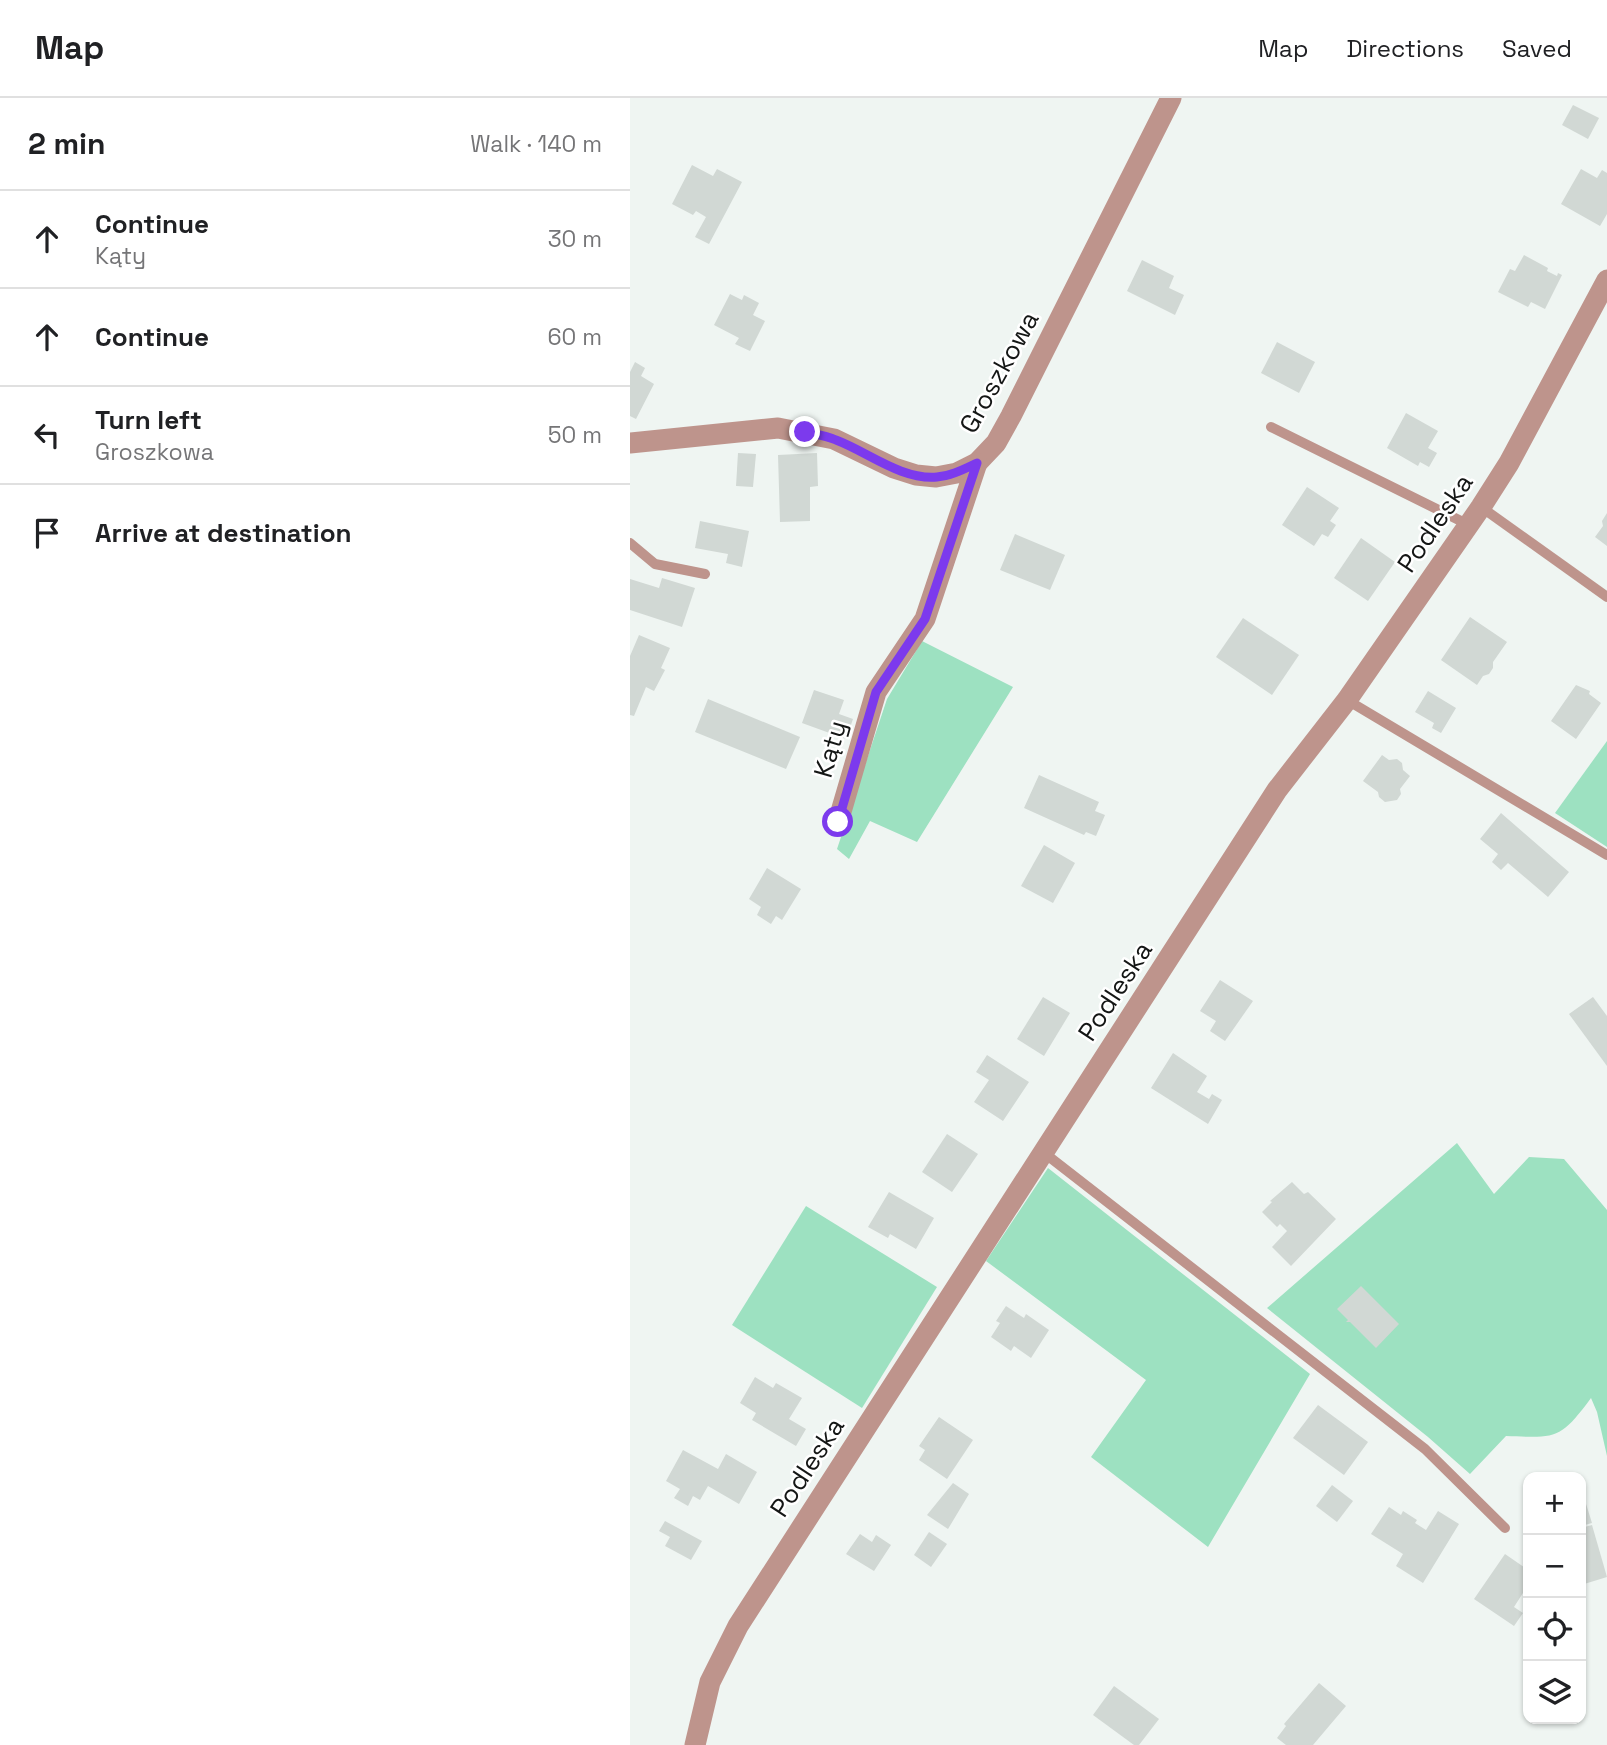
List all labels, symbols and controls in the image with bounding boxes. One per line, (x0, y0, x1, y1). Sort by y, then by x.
text: Map (35, 27, 104, 69)
text: Map (1258, 33, 1308, 64)
text: Directions (1346, 33, 1464, 64)
text: Saved (1502, 33, 1572, 64)
text: 2 min (28, 124, 106, 163)
text: Walk · 140 m (470, 129, 602, 159)
text: Continue (95, 207, 209, 241)
icon: ahead (28, 220, 66, 258)
text: 30 m (548, 224, 602, 254)
text: Kąty (95, 241, 146, 271)
street label: Groszkowa (952, 305, 1046, 439)
icon: ahead (28, 318, 66, 356)
text: Continue (95, 320, 209, 354)
text: 60 m (547, 322, 602, 352)
text: Turn left (95, 403, 202, 437)
icon: left (28, 416, 66, 454)
route end (789, 416, 820, 447)
text: 50 m (548, 420, 602, 450)
text: Groszkowa (95, 437, 214, 467)
street label: Podleska (1390, 467, 1480, 579)
icon: arrive (28, 514, 66, 552)
text: Arrive at destination (95, 516, 352, 550)
street label: Kąty (806, 717, 854, 781)
route start (822, 806, 853, 837)
street label: Podleska (1070, 935, 1160, 1047)
street label: Podleska (762, 1411, 852, 1523)
map controls (1523, 1472, 1586, 1724)
button: + (1523, 1472, 1586, 1535)
button: − (1523, 1535, 1586, 1598)
button: locate (1523, 1598, 1586, 1661)
button: layers (1523, 1661, 1586, 1724)

